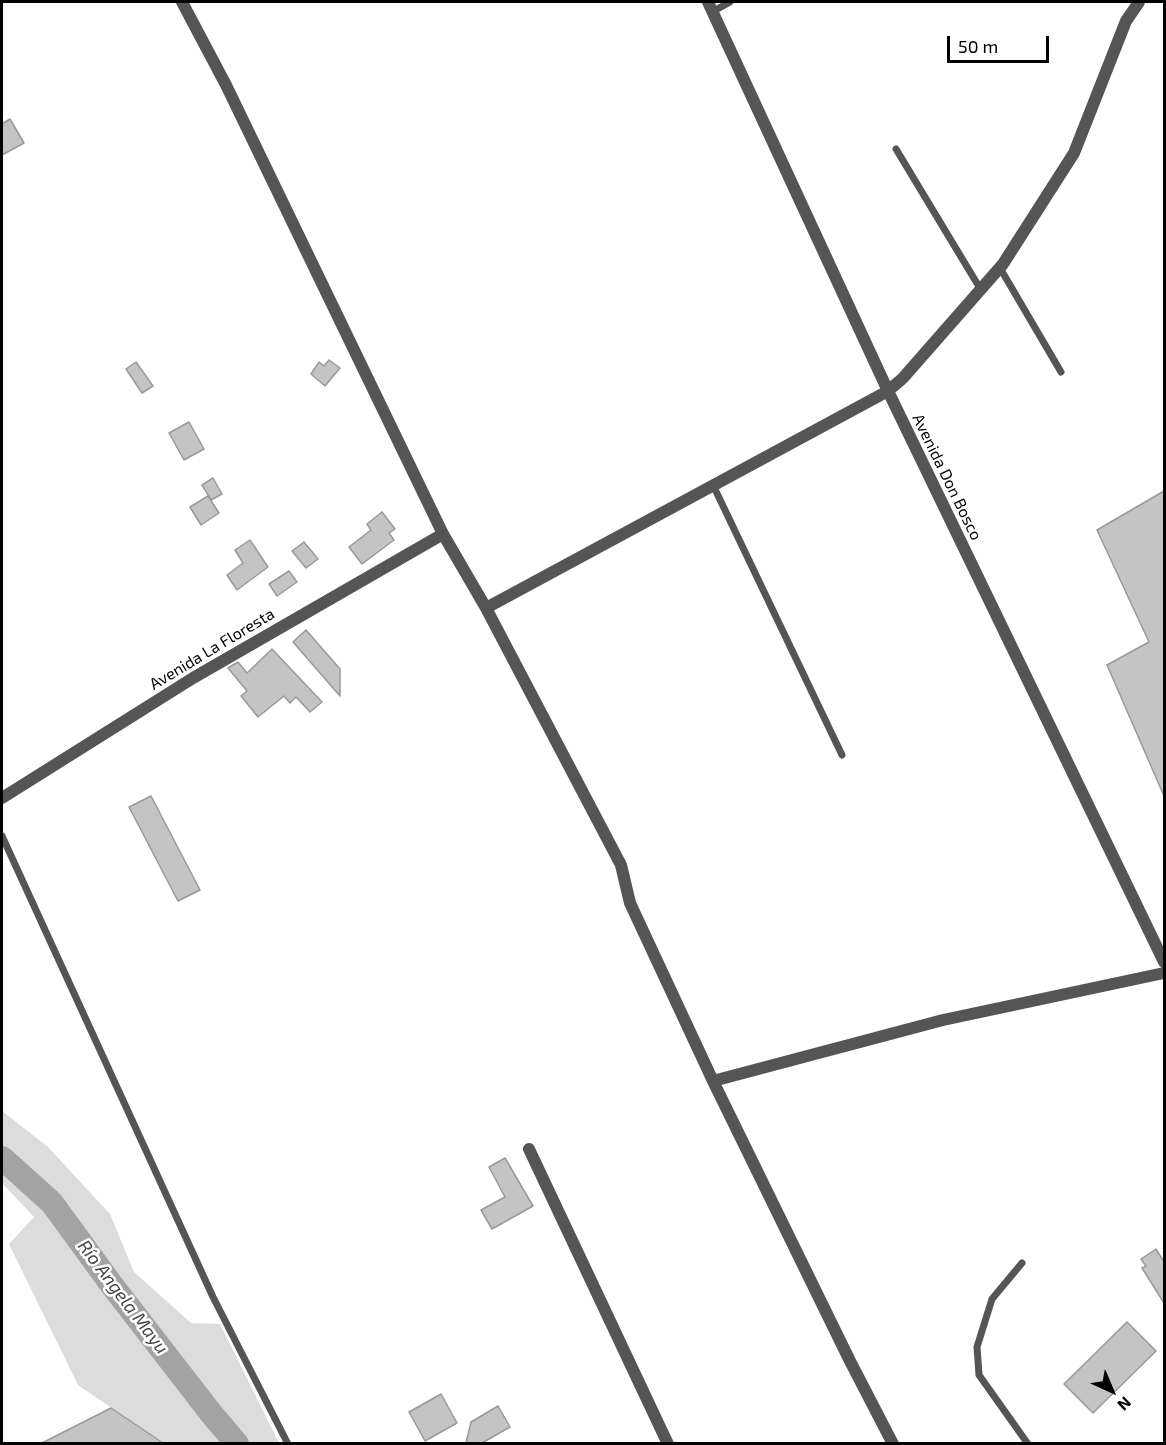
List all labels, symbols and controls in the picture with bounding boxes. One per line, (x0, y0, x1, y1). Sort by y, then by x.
scale bar (950, 24, 1052, 62)
text: 50 m (958, 35, 998, 57)
street label: Avenida Don Bosco (908, 411, 986, 543)
street label: Avenida La Floresta (146, 604, 278, 694)
water label: Río Angela Mayu (73, 1236, 173, 1358)
north arrow (1082, 1361, 1142, 1421)
text: N (1114, 1393, 1136, 1415)

